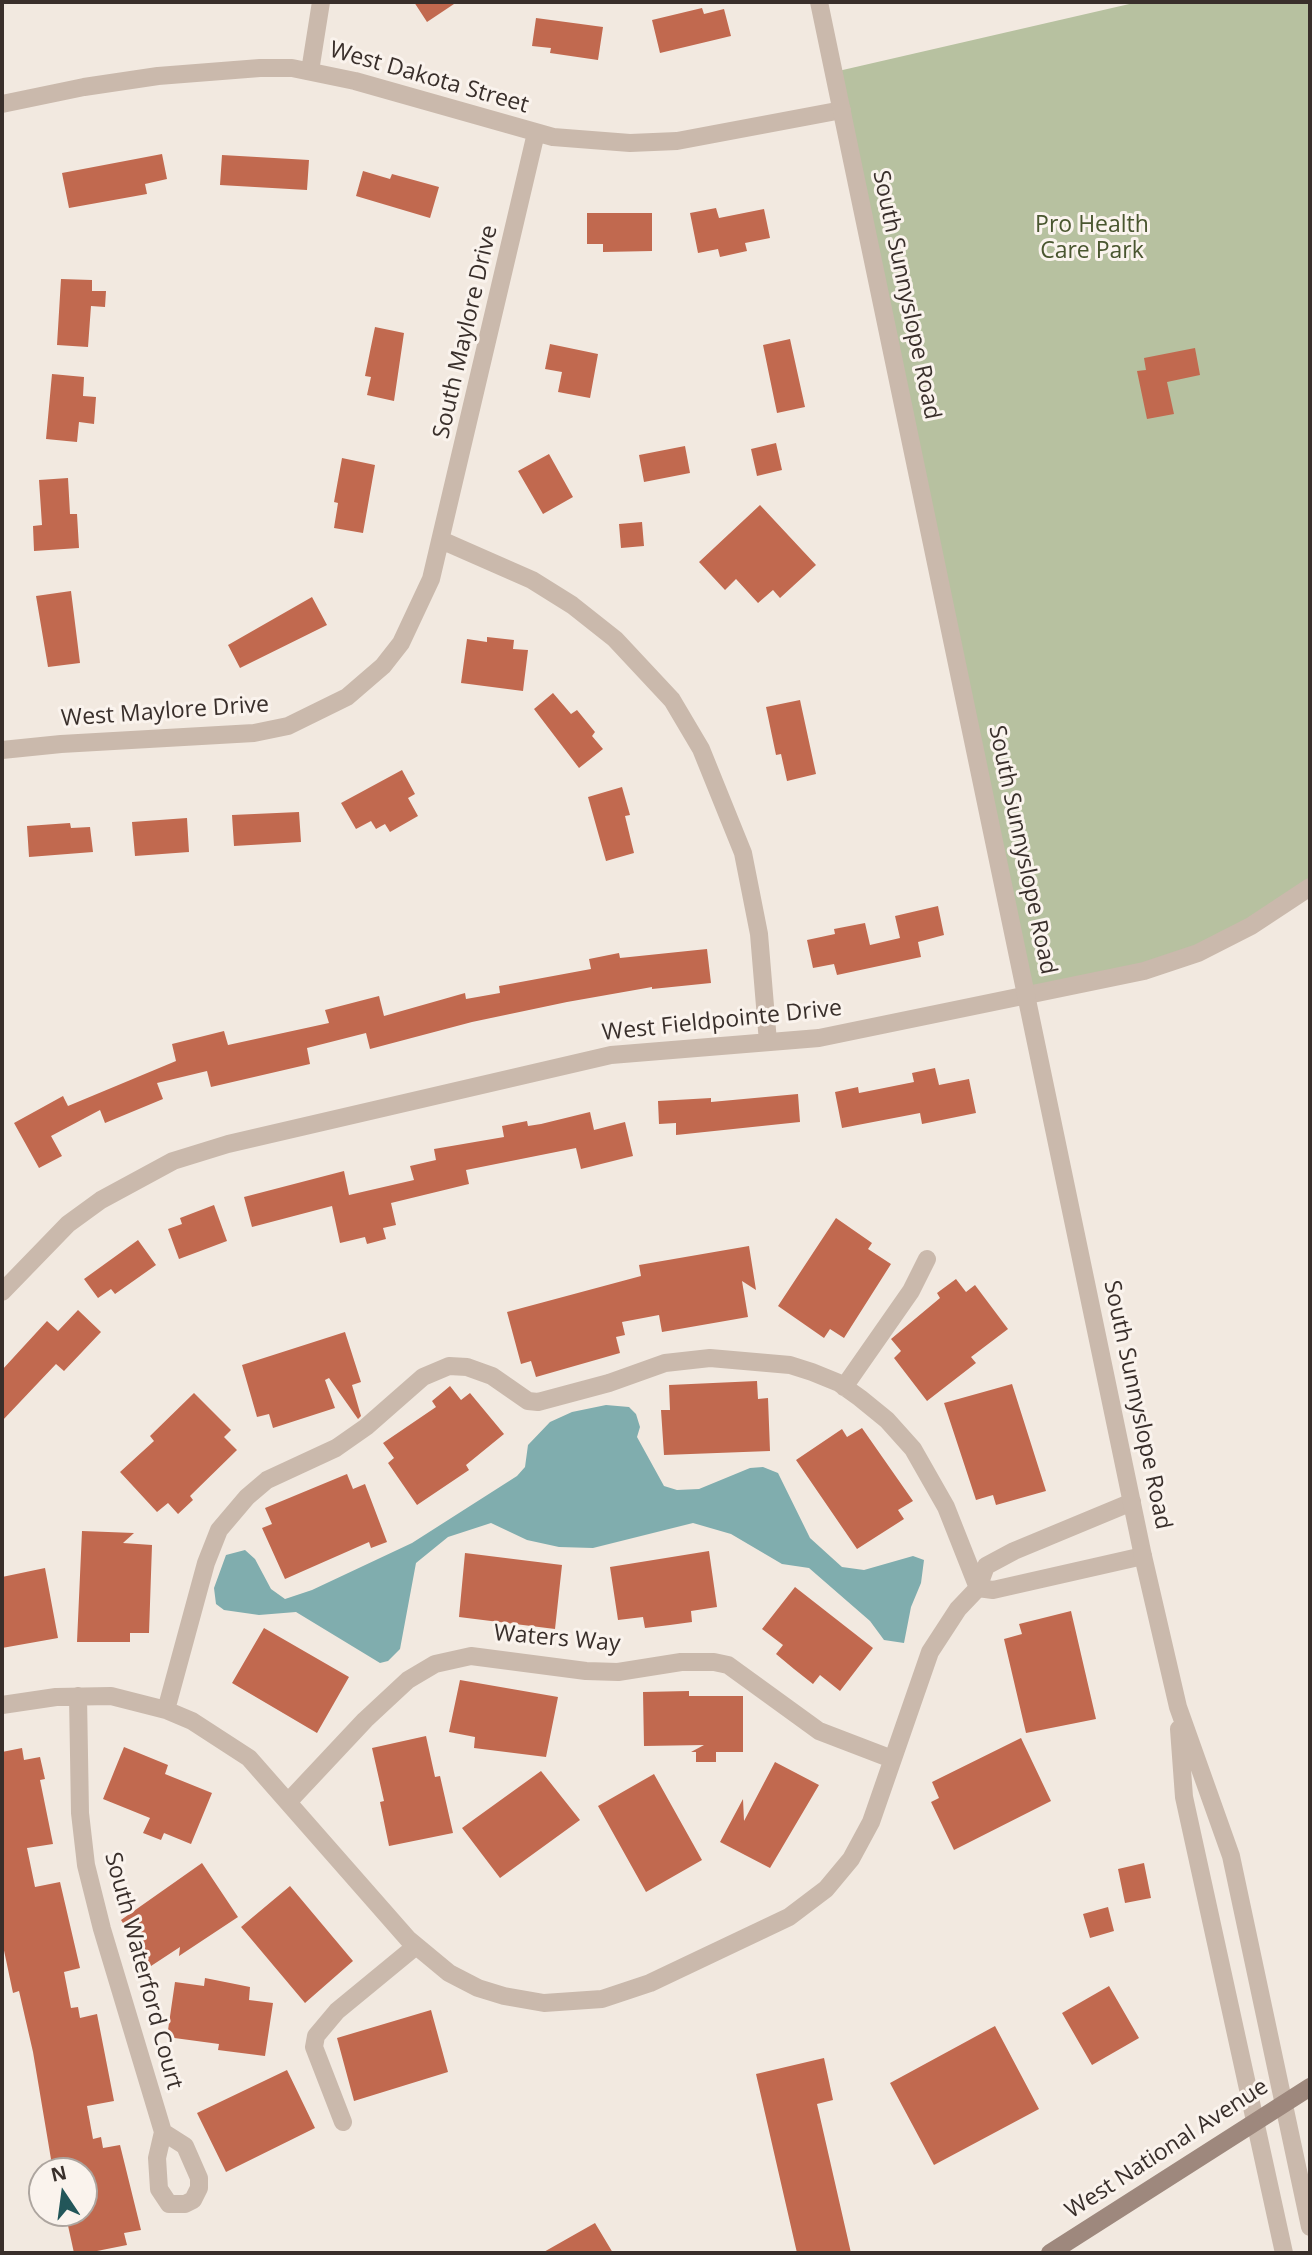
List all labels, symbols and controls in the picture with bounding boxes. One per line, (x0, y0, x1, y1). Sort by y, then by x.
street label: West Dakota Street (326, 36, 532, 120)
street label: South Sunnyslope Road (866, 168, 946, 422)
park label: Pro Health Care Park (1035, 211, 1149, 265)
street label: South Maylore Drive (428, 223, 504, 441)
street label: West Maylore Drive (60, 691, 270, 733)
street label: South Sunnyslope Road (982, 723, 1062, 977)
street label: West Fieldpointe Drive (601, 995, 843, 1047)
street label: South Sunnyslope Road (1097, 1278, 1177, 1532)
street label: Waters Way (493, 1620, 621, 1658)
street label: South Waterford Court (98, 1849, 188, 2093)
street label: West National Avenue (1061, 2073, 1273, 2225)
north arrow (28, 2157, 98, 2227)
text: N (48, 2159, 69, 2188)

